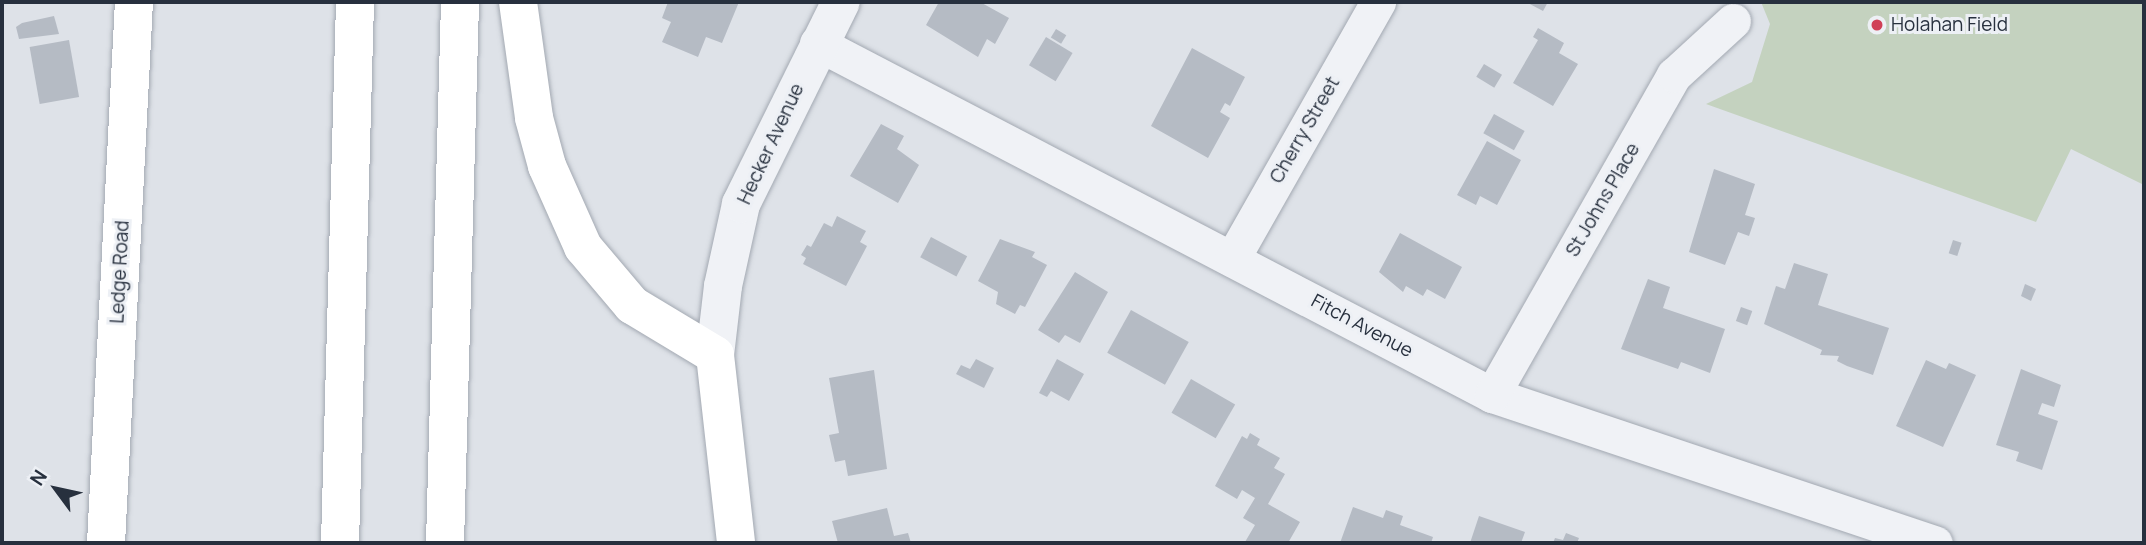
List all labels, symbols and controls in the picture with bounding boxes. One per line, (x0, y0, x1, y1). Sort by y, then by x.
place label: Holahan Field (1891, 14, 2008, 36)
marker: Holahan Field (1869, 17, 1885, 33)
street label: Cherry Street (1265, 73, 1345, 187)
street label: Hecker Avenue (733, 80, 809, 208)
street label: St Johns Place (1561, 139, 1645, 261)
street label: Ledge Road (106, 220, 134, 324)
street label: Fitch Avenue (1307, 290, 1417, 362)
north arrow (21, 454, 91, 524)
text: N (24, 465, 53, 490)

